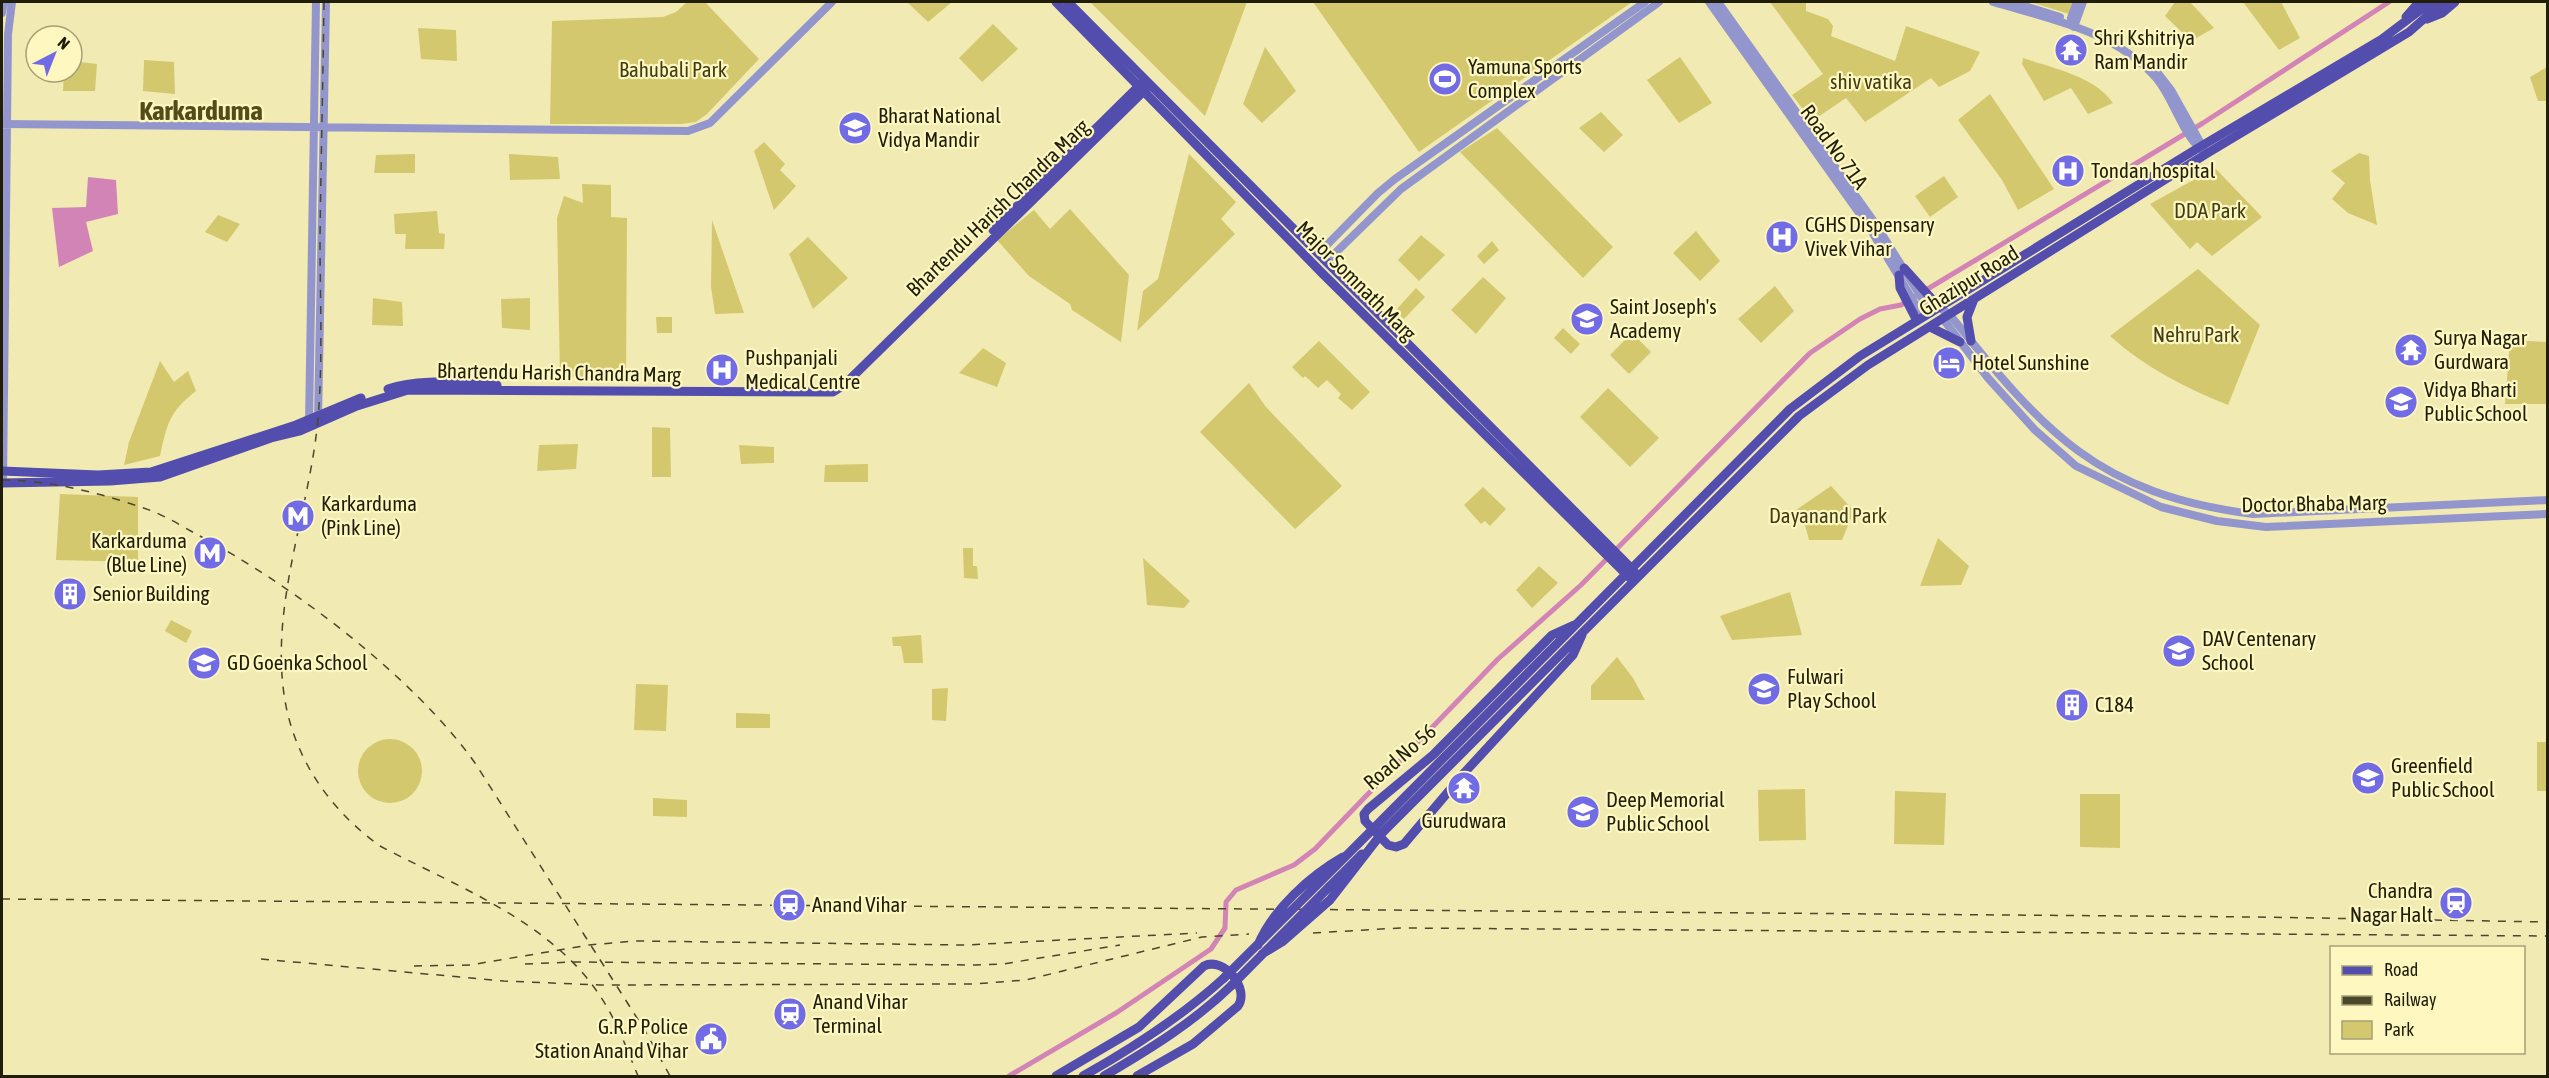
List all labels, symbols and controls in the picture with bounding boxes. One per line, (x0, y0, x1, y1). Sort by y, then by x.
north arrow (24, 24, 84, 84)
place label: Shri Kshitriya Ram Mandir (2094, 25, 2195, 73)
temple icon: Shri Kshitriya Ram Mandir (2053, 32, 2089, 68)
text: N (55, 33, 74, 53)
place label: Yamuna Sports Complex (1468, 54, 1582, 102)
park label: Bahubali Park (619, 57, 727, 81)
sports icon: Yamuna Sports Complex (1427, 61, 1463, 97)
park label: shiv vatika (1830, 69, 1912, 93)
district label: Karkarduma (139, 95, 263, 126)
street label: Road No 71A (1796, 100, 1874, 194)
place label: Bharat National Vidya Mandir (878, 103, 1001, 151)
school or university icon: Bharat National Vidya Mandir (837, 110, 873, 146)
street label: Bhartendu Harish Chandra Marg (901, 114, 1094, 301)
hospital icon: Tondan hospital (2050, 153, 2086, 189)
place label: Tondan hospital (2091, 158, 2216, 182)
park label: DDA Park (2174, 198, 2246, 222)
place label: CGHS Dispensary Vivek Vihar (1805, 212, 1935, 260)
street label: Major Somnath Marg (1292, 216, 1421, 345)
hospital icon: CGHS Dispensary Vivek Vihar (1764, 219, 1800, 255)
street label: Ghazipur Road (1914, 240, 2023, 320)
place label: Saint Joseph's Academy (1610, 294, 1717, 342)
school or university icon: Saint Joseph's Academy (1569, 301, 1605, 337)
park label: Nehru Park (2153, 322, 2239, 346)
place label: Surya Nagar Gurdwara (2434, 325, 2528, 373)
temple icon: Surya Nagar Gurdwara (2393, 332, 2429, 368)
place label: Pushpanjali Medical Centre (745, 345, 860, 393)
hotel icon: Hotel Sunshine (1931, 345, 1967, 381)
place label: Hotel Sunshine (1972, 350, 2089, 374)
hospital icon: Pushpanjali Medical Centre (704, 352, 740, 388)
street label: Bhartendu Harish Chandra Marg (437, 358, 681, 386)
place label: Vidya Bharti Public School (2424, 377, 2528, 425)
school or university icon: Vidya Bharti Public School (2383, 384, 2419, 420)
street label: Doctor Bhaba Marg (2241, 490, 2387, 516)
place label: Karkarduma (Pink Line) (321, 491, 417, 539)
metro station icon: Karkarduma (Pink Line) (280, 498, 316, 534)
park label: Dayanand Park (1769, 503, 1887, 527)
place label: Karkarduma (Blue Line) (91, 528, 187, 576)
metro station icon: Karkarduma (Blue Line) (192, 535, 228, 571)
building icon: Senior Building (52, 576, 88, 612)
place label: Senior Building (93, 581, 210, 605)
place label: DAV Centenary School (2202, 626, 2316, 674)
school or university icon: DAV Centenary School (2161, 633, 2197, 669)
school or university icon: GD Goenka School (186, 645, 222, 681)
place label: GD Goenka School (227, 650, 368, 674)
place label: Fulwari Play School (1787, 664, 1877, 712)
school or university icon: Fulwari Play School (1746, 671, 1782, 707)
building icon: C184 (2054, 687, 2090, 723)
place label: C184 (2095, 692, 2134, 716)
street label: Road No 56 (1358, 718, 1440, 794)
place label: Greenfield Public School (2391, 753, 2495, 801)
school or university icon: Greenfield Public School (2350, 760, 2386, 796)
temple icon: Gurudwara (1446, 770, 1482, 806)
place label: Deep Memorial Public School (1606, 787, 1725, 835)
school or university icon: Deep Memorial Public School (1565, 794, 1601, 830)
place label: Gurudwara (1421, 808, 1507, 832)
place label: Chandra Nagar Halt (2350, 878, 2433, 926)
station icon: Chandra Nagar Halt (2438, 885, 2474, 921)
station icon: Anand Vihar (771, 887, 807, 923)
place label: Anand Vihar (812, 892, 907, 916)
legend (2330, 946, 2525, 1054)
text: Road (2384, 959, 2418, 980)
place label: Anand Vihar Terminal (813, 989, 908, 1037)
text: Railway (2384, 989, 2436, 1010)
station icon: Anand Vihar Terminal (772, 996, 808, 1032)
place label: G.R.P Police Station Anand Vihar (535, 1014, 689, 1062)
text: Park (2384, 1019, 2414, 1040)
public building icon: G.R.P Police Station Anand Vihar (693, 1021, 729, 1057)

